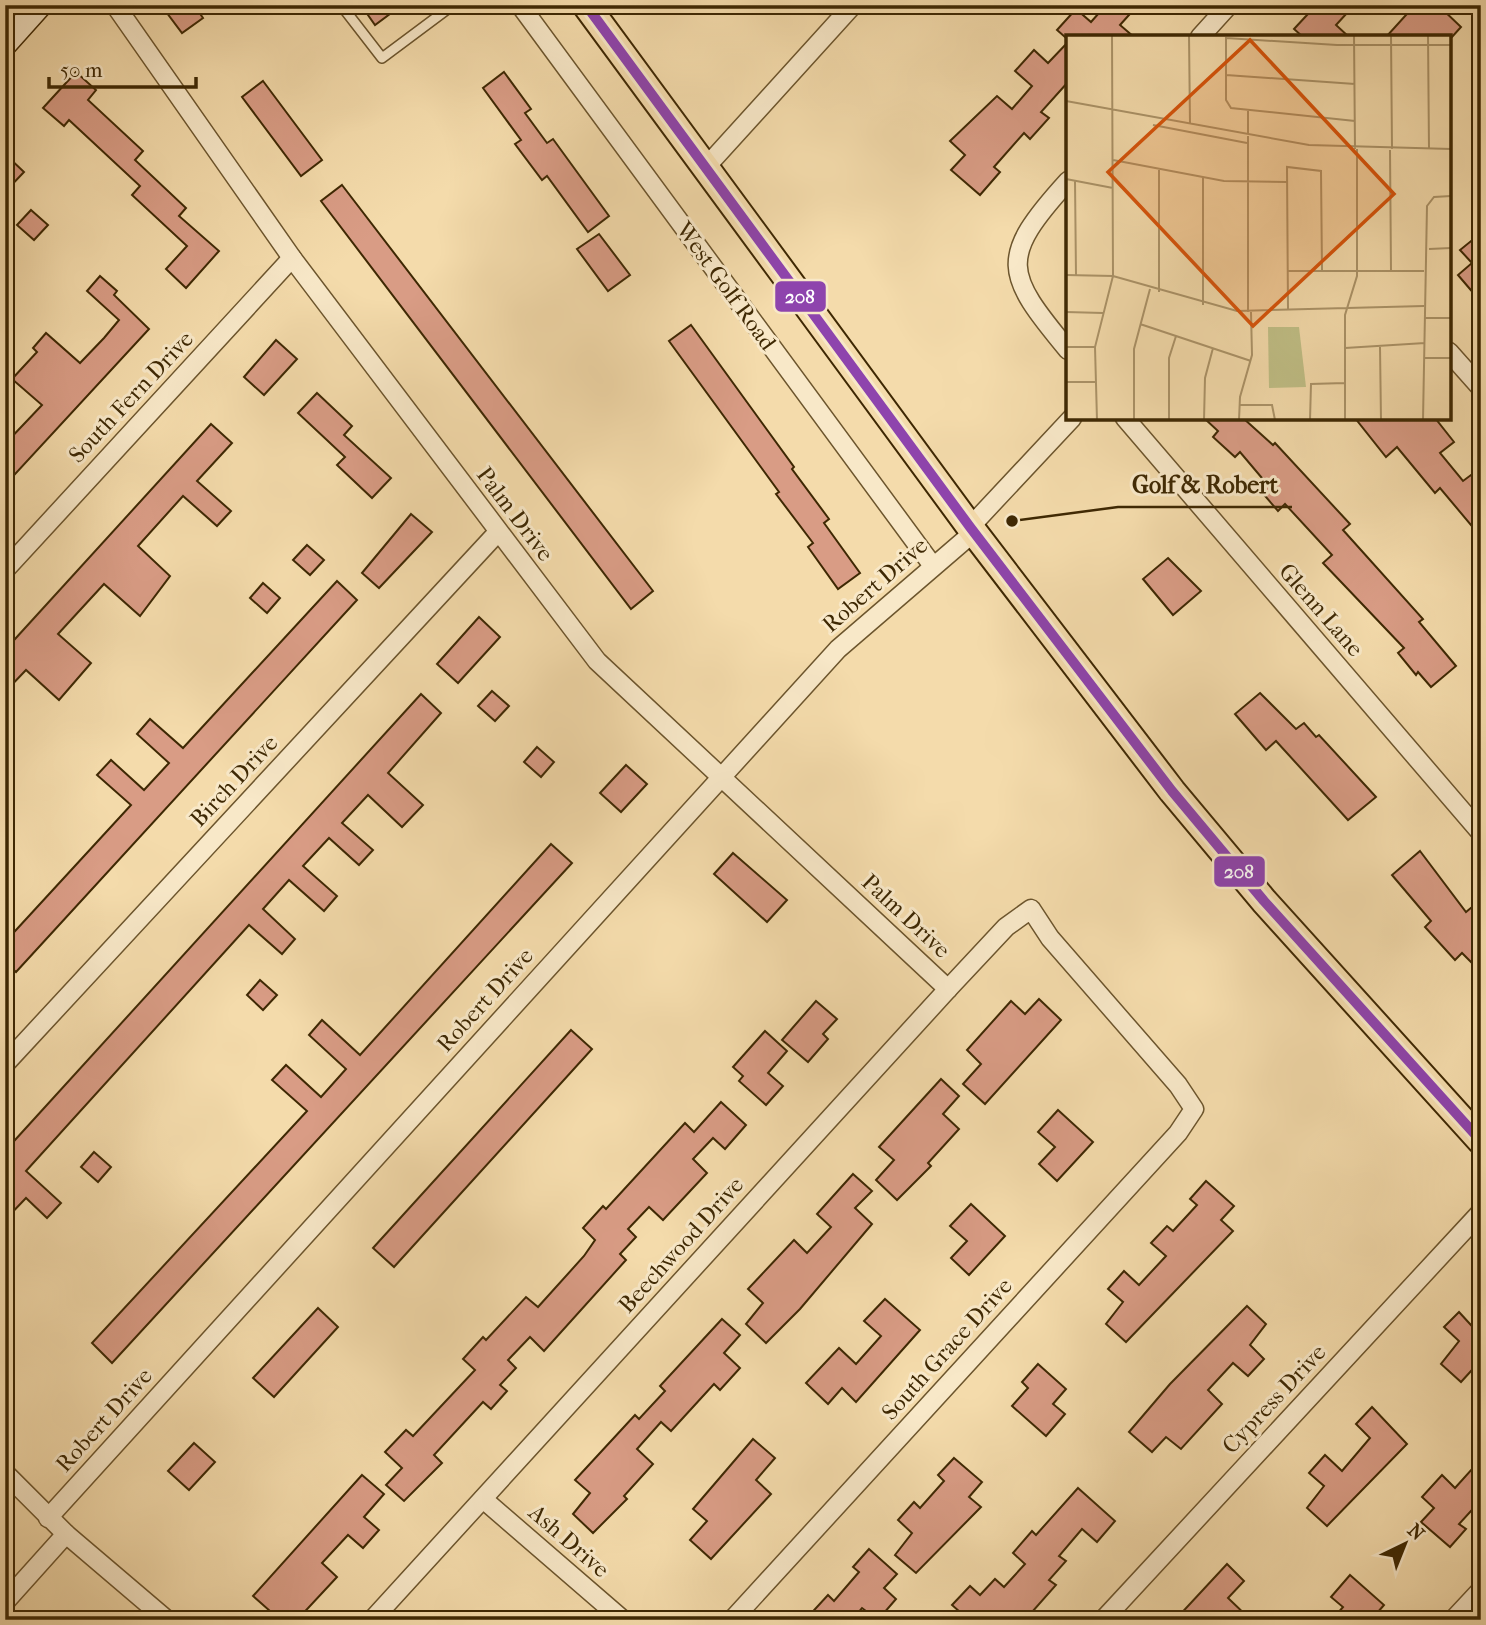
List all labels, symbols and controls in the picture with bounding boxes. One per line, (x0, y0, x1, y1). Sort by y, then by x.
inset map (1066, 35, 1451, 420)
scale bar (49, 46, 196, 90)
text: 50 m (60, 58, 103, 82)
street label: West Golf Road (670, 216, 782, 356)
line badge: 208 (774, 280, 827, 313)
text: 208 (785, 286, 815, 308)
street label: South Fern Drive (63, 326, 199, 468)
street label: Palm Drive (471, 462, 559, 566)
callout: Golf & Robert (1118, 462, 1292, 507)
text: Golf & Robert (1132, 471, 1278, 499)
street label: Robert Drive (817, 532, 933, 638)
street label: Glenn Lane (1273, 558, 1369, 662)
street label: Birch Drive (185, 730, 283, 832)
line badge: 208 (1213, 855, 1266, 888)
text: 208 (1224, 861, 1254, 883)
street label: Palm Drive (856, 868, 956, 964)
street label: Robert Drive (431, 942, 539, 1058)
street label: Beechwood Drive (613, 1171, 749, 1319)
street label: South Grace Drive (876, 1272, 1018, 1426)
street label: Cypress Drive (1217, 1339, 1331, 1459)
street label: Robert Drive (50, 1362, 158, 1478)
street label: Ash Drive (523, 1498, 615, 1583)
north arrow (1370, 1510, 1440, 1580)
text: N (1403, 1519, 1429, 1546)

